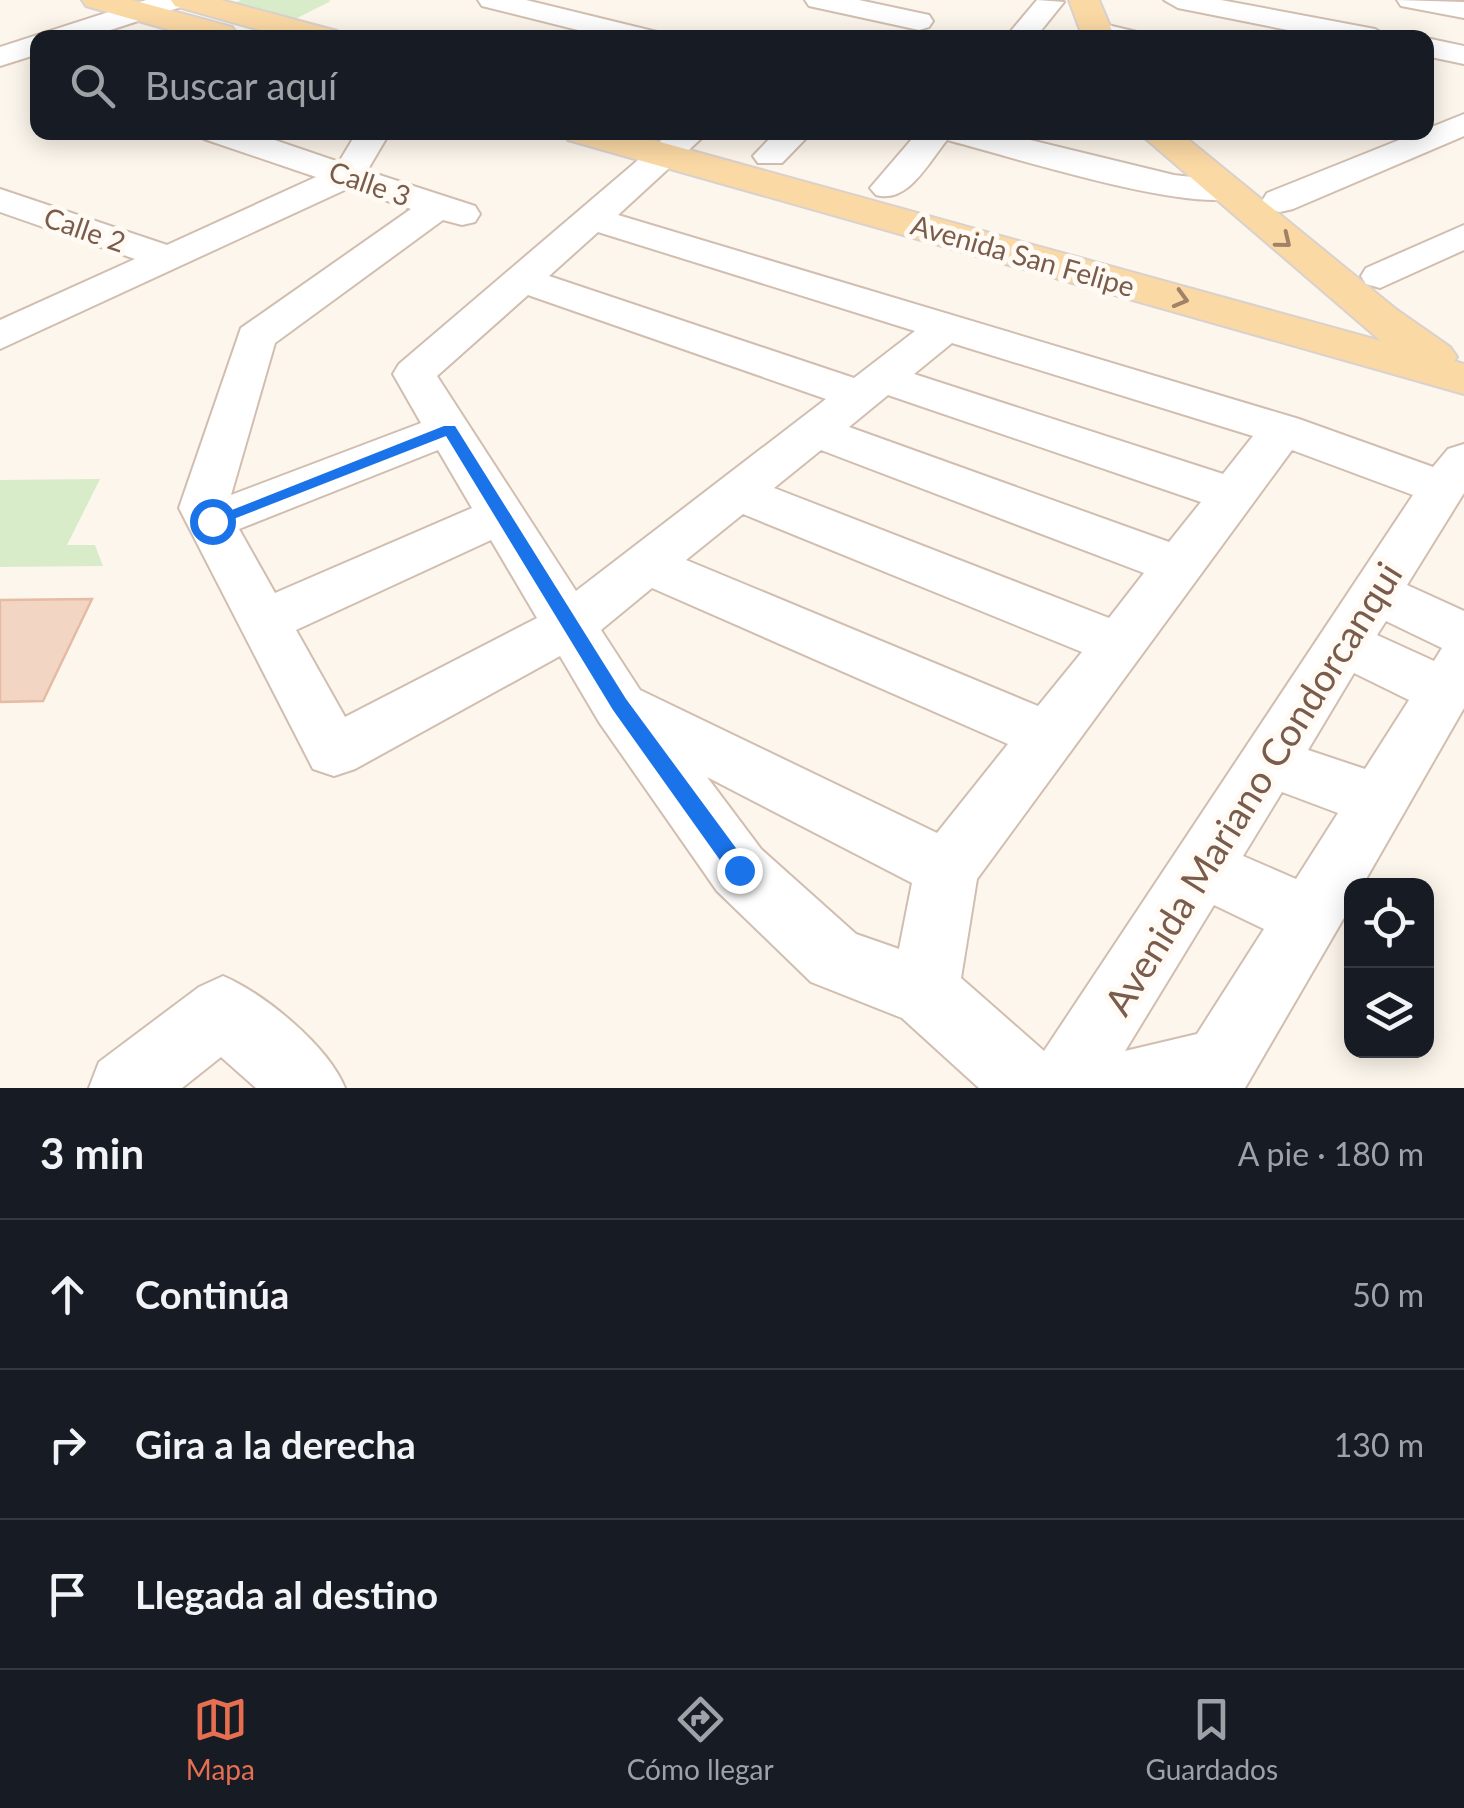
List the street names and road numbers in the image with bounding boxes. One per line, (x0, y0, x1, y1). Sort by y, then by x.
street label: Calle 3 (325, 153, 415, 213)
street label: Calle 2 (40, 199, 130, 259)
street label: Avenida San Felipe (907, 207, 1139, 303)
street label: Avenida Mariano Condorcanqui (1093, 553, 1411, 1023)

